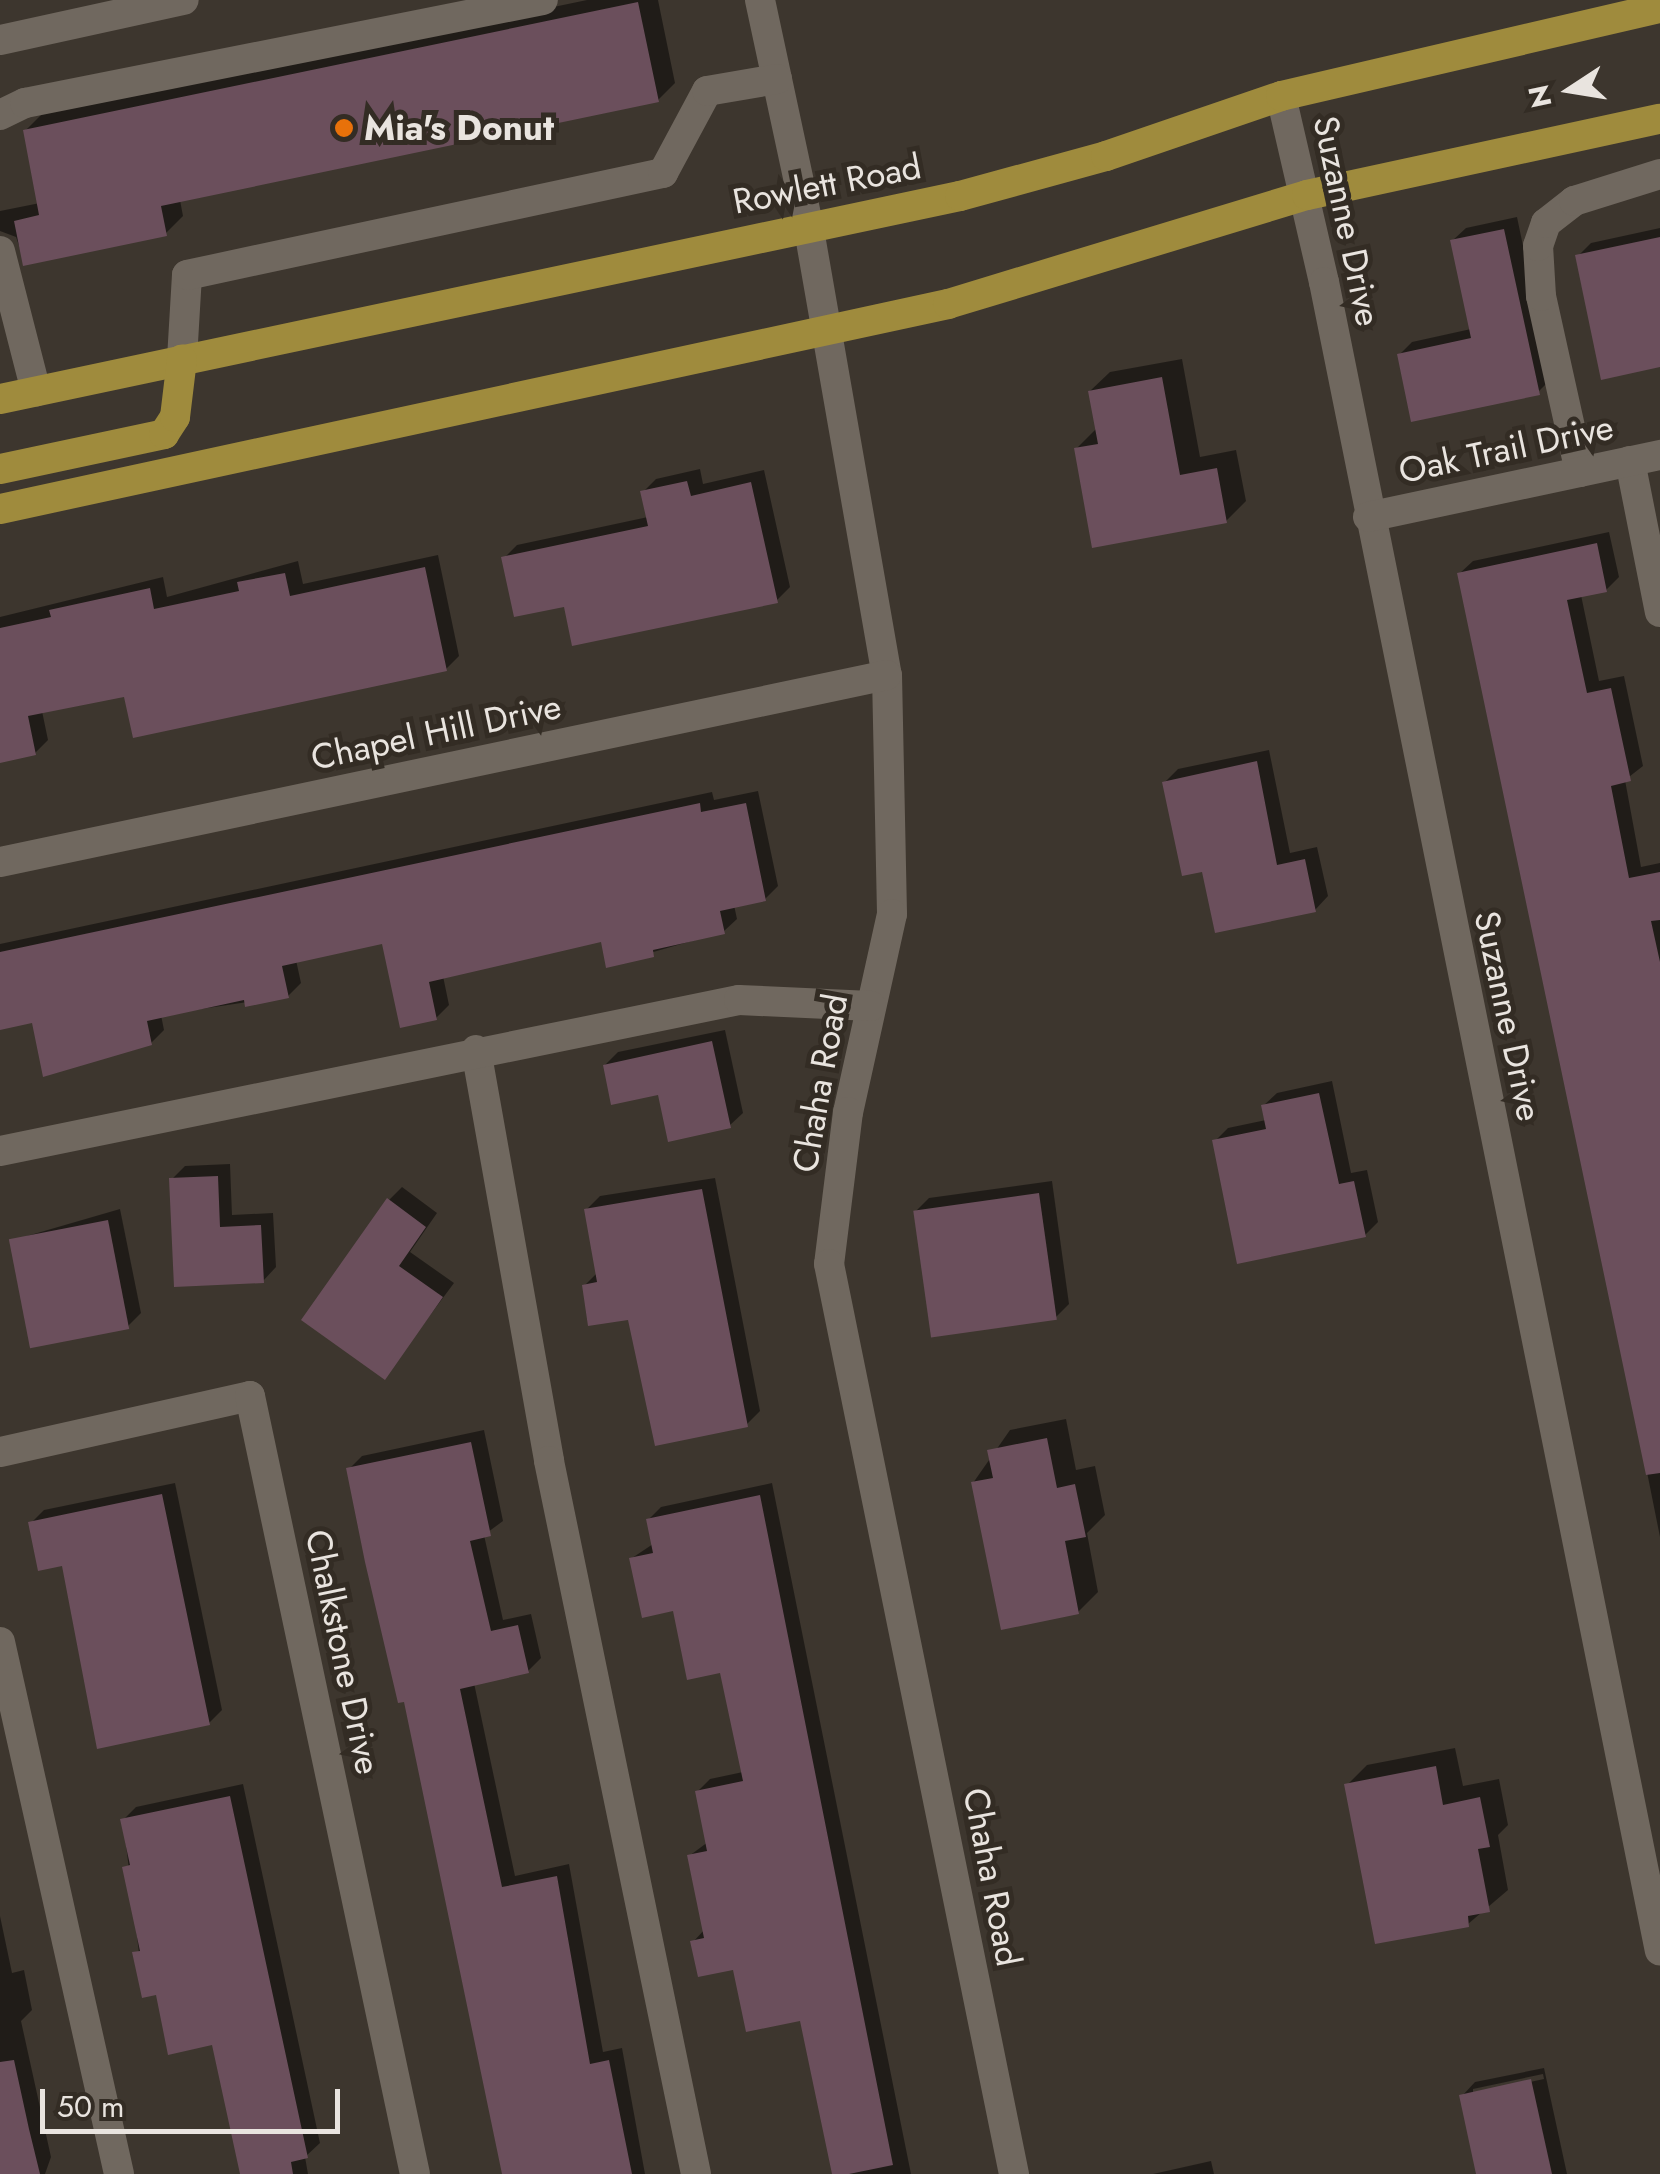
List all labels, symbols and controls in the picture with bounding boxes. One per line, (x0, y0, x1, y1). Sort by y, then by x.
north arrow (1520, 40, 1620, 140)
text: N (1518, 81, 1563, 111)
place label: Mia's Donut (364, 107, 554, 149)
street label: Suzanne Drive (1304, 112, 1390, 330)
marker: Mia's Donut (333, 117, 355, 139)
street label: Rowlett Road (729, 145, 925, 223)
street label: Oak Trail Drive (1395, 406, 1617, 492)
street label: Chapel Hill Drive (307, 685, 565, 779)
street label: Suzanne Drive (1465, 907, 1551, 1125)
street label: Chaha Road (784, 991, 856, 1175)
street label: Chalkstone Drive (297, 1526, 389, 1778)
street label: Chaha Road (954, 1784, 1030, 1970)
scale bar (45, 2069, 345, 2131)
text: 50 m (57, 2085, 124, 2128)

